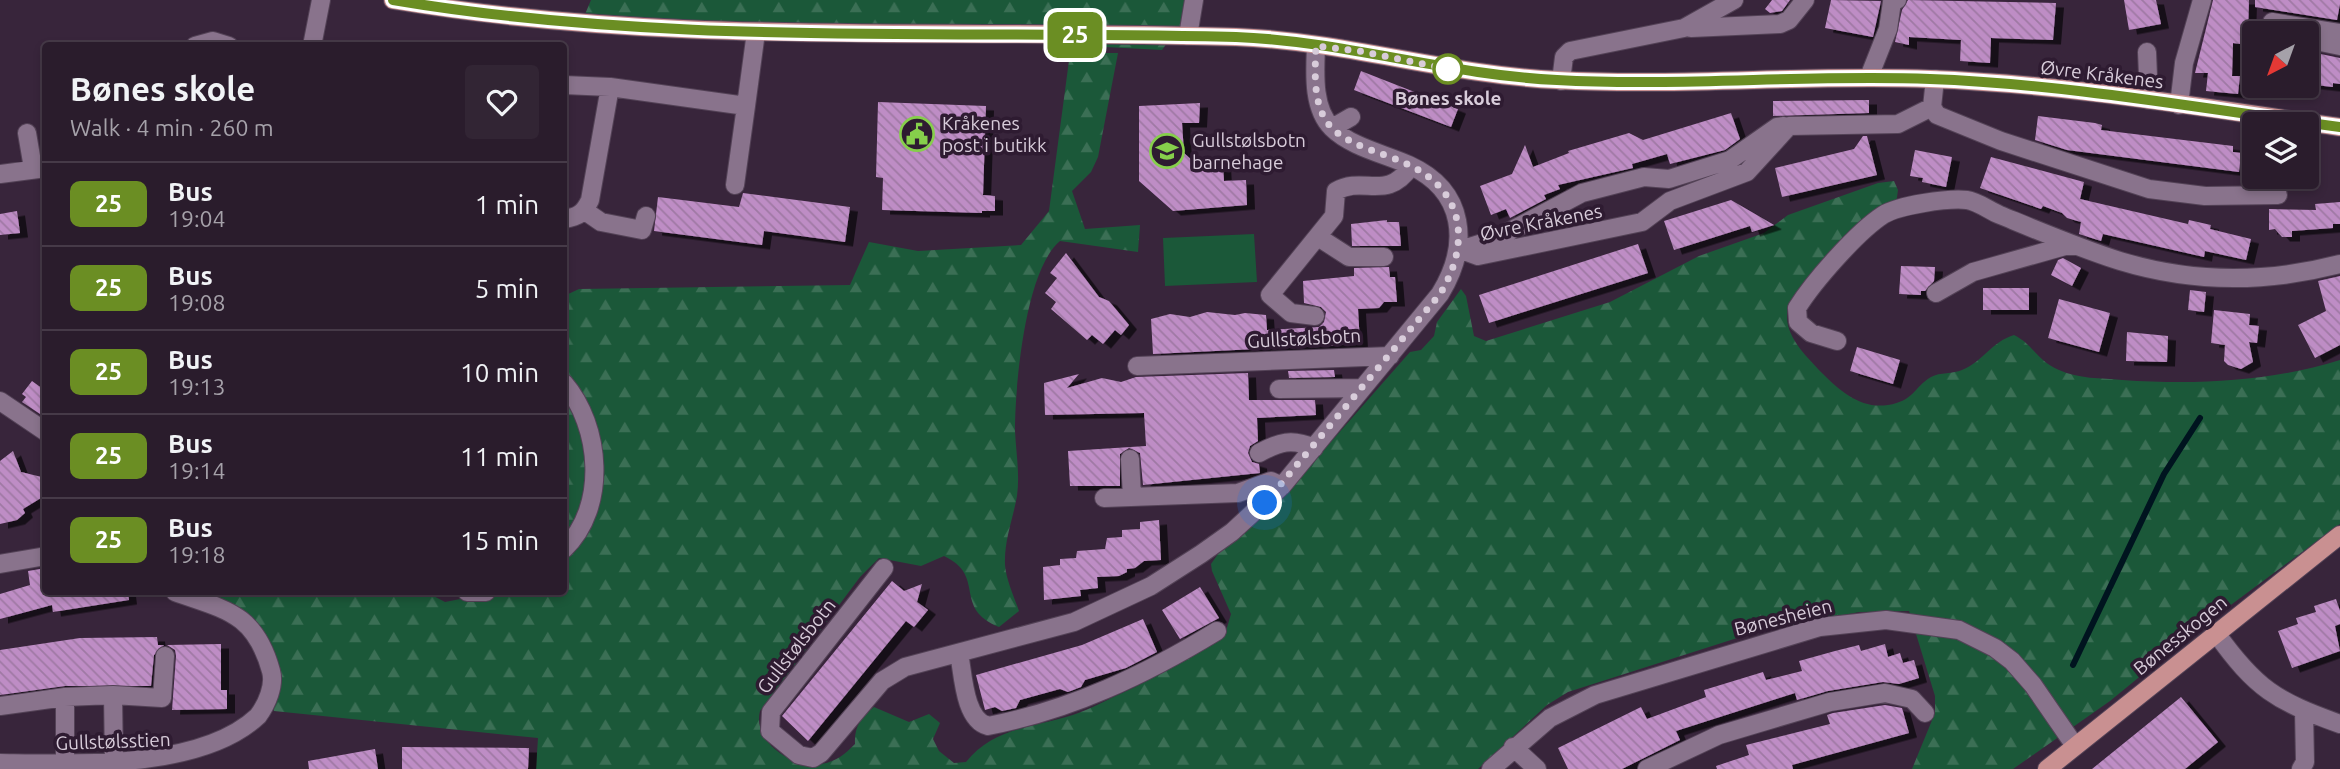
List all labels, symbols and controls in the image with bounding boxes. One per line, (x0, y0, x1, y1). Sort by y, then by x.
line badge: 25 (1044, 12, 1106, 58)
text: 25 (1061, 21, 1089, 48)
north arrow (2242, 21, 2319, 98)
map controls (2242, 21, 2319, 189)
marker: Bønes skole (1433, 54, 1463, 84)
street label: Øvre Kråkenes (2039, 56, 2165, 92)
button: heart (465, 65, 539, 139)
text: Bønes skole (70, 70, 255, 107)
place label: Bønes skole (1395, 87, 1501, 109)
place label: Kråkenes post i butikk (942, 112, 1047, 156)
button: layers (2242, 112, 2319, 189)
text: Walk · 4 min · 260 m (70, 115, 274, 140)
public building icon: Kråkenes post i butikk (898, 115, 936, 153)
place label: Gullstølsbotn barnehage (1192, 129, 1306, 173)
school or university icon: Gullstølsbotn barnehage (1148, 132, 1186, 170)
text: Bus (168, 177, 213, 206)
text: 25 (95, 190, 122, 217)
text: 1 min (475, 190, 539, 219)
street label: Øvre Kråkenes (1478, 199, 1604, 245)
text: 19:04 (168, 206, 226, 231)
text: Bus (168, 261, 213, 290)
text: 25 (95, 274, 122, 301)
text: 5 min (475, 274, 539, 303)
text: 19:08 (168, 290, 226, 315)
street label: Gullstølsbotn (1247, 324, 1361, 352)
text: Bus (168, 345, 213, 374)
text: 25 (95, 358, 122, 385)
text: 10 min (460, 358, 539, 387)
text: 19:13 (168, 374, 226, 399)
text: Bus (168, 429, 213, 458)
text: 25 (95, 442, 122, 469)
text: 11 min (460, 442, 539, 471)
text: 19:14 (168, 458, 226, 483)
your location (1247, 485, 1282, 520)
text: Bus (168, 513, 213, 542)
text: 25 (95, 526, 122, 553)
text: 15 min (460, 526, 539, 555)
text: 19:18 (168, 542, 226, 567)
street label: Bønesskogen (2129, 591, 2231, 679)
street label: Gullstølsbotn (752, 594, 840, 698)
street label: Bønesheien (1732, 594, 1834, 640)
street label: Gullstølsstien (55, 728, 171, 754)

